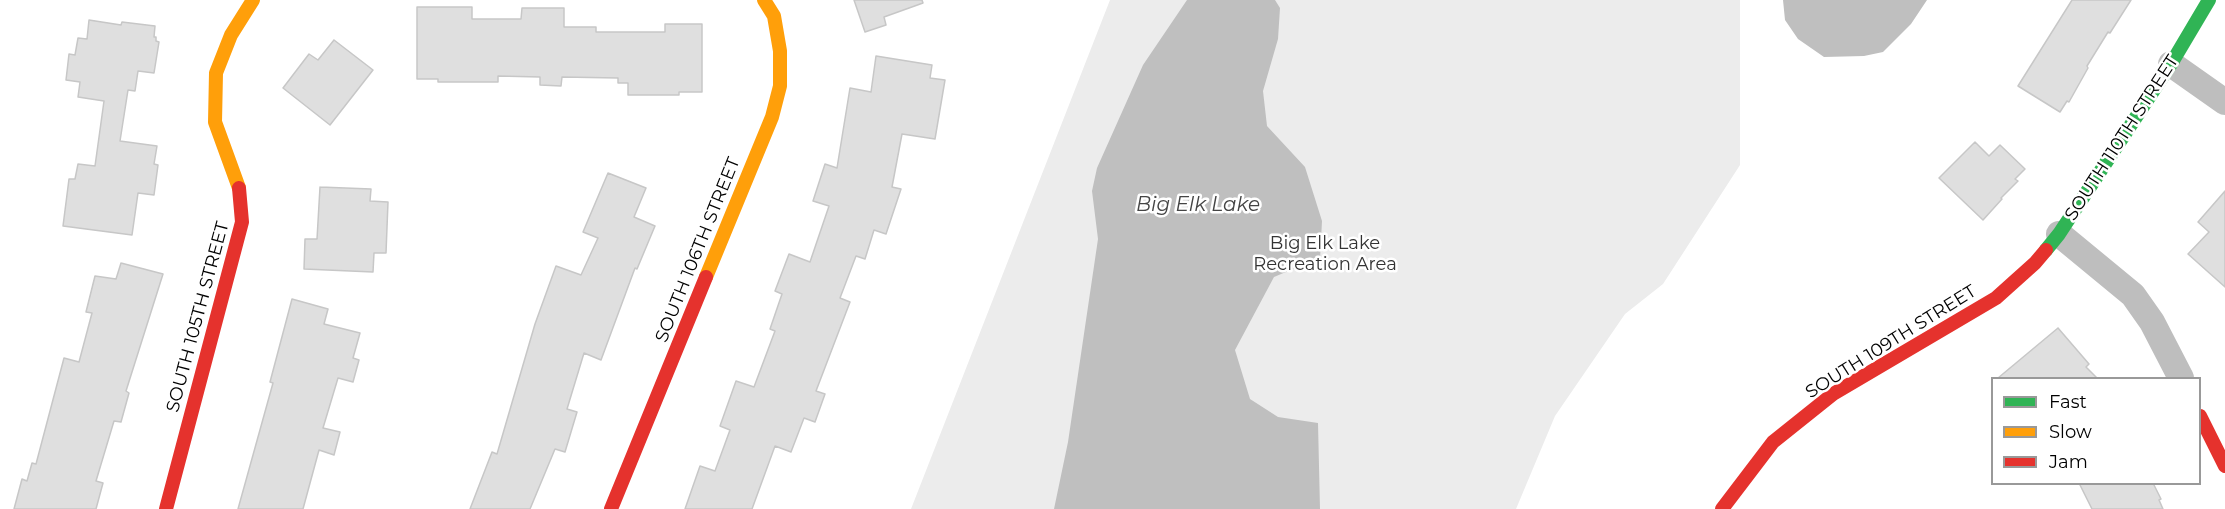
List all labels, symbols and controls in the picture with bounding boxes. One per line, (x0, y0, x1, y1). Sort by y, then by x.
street label: SOUTH 110TH STREET (2060, 51, 2184, 225)
street label: SOUTH 106TH STREET (651, 154, 745, 346)
water label: Big Elk Lake (1136, 193, 1260, 217)
street label: SOUTH 105TH STREET (162, 219, 234, 415)
park label: Big Elk Lake Recreation Area (1253, 233, 1397, 276)
street label: SOUTH 109TH STREET (1802, 281, 1980, 403)
legend (1991, 377, 2201, 485)
text: Fast (2049, 391, 2087, 413)
text: Slow (2049, 421, 2092, 443)
text: Jam (2049, 451, 2088, 473)

